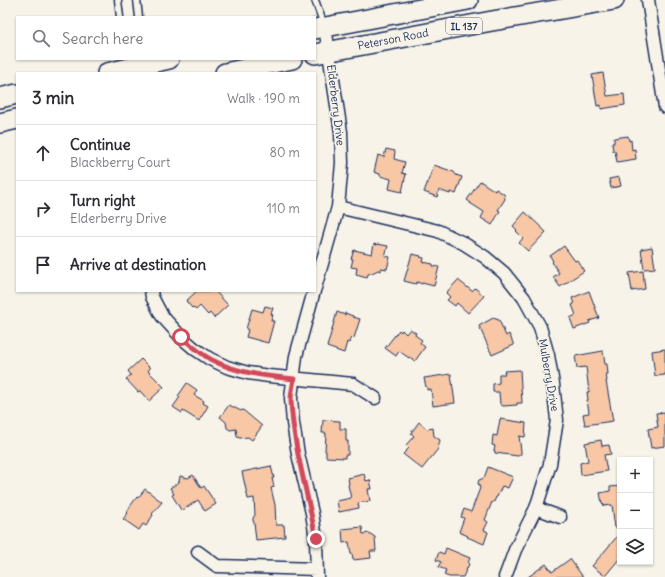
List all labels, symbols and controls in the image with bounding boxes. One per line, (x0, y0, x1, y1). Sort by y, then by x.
search box (16, 16, 316, 60)
road number: IL 137 (446, 18, 482, 34)
street label: Peterson Road (356, 25, 430, 53)
icon: search (30, 27, 52, 49)
text: Search here (62, 29, 143, 48)
street label: Elderberry Drive (324, 64, 348, 146)
text: 3 min (32, 87, 74, 109)
text: Walk · 190 m (227, 90, 300, 107)
text: Continue (70, 135, 131, 154)
icon: ahead (32, 142, 54, 164)
text: 80 m (269, 144, 300, 161)
text: Blackberry Court (70, 154, 170, 171)
text: Turn right (70, 191, 135, 210)
icon: right (32, 198, 54, 220)
text: 110 m (267, 200, 300, 217)
text: Elderberry Drive (70, 210, 166, 227)
icon: arrive (32, 254, 54, 276)
text: Arrive at destination (70, 255, 206, 274)
route start (172, 328, 190, 346)
street label: Mulberry Drive (536, 338, 562, 413)
map controls (617, 457, 653, 565)
button: + (617, 457, 653, 493)
button: − (617, 493, 653, 529)
button: layers (617, 529, 653, 565)
route end (307, 530, 325, 548)

